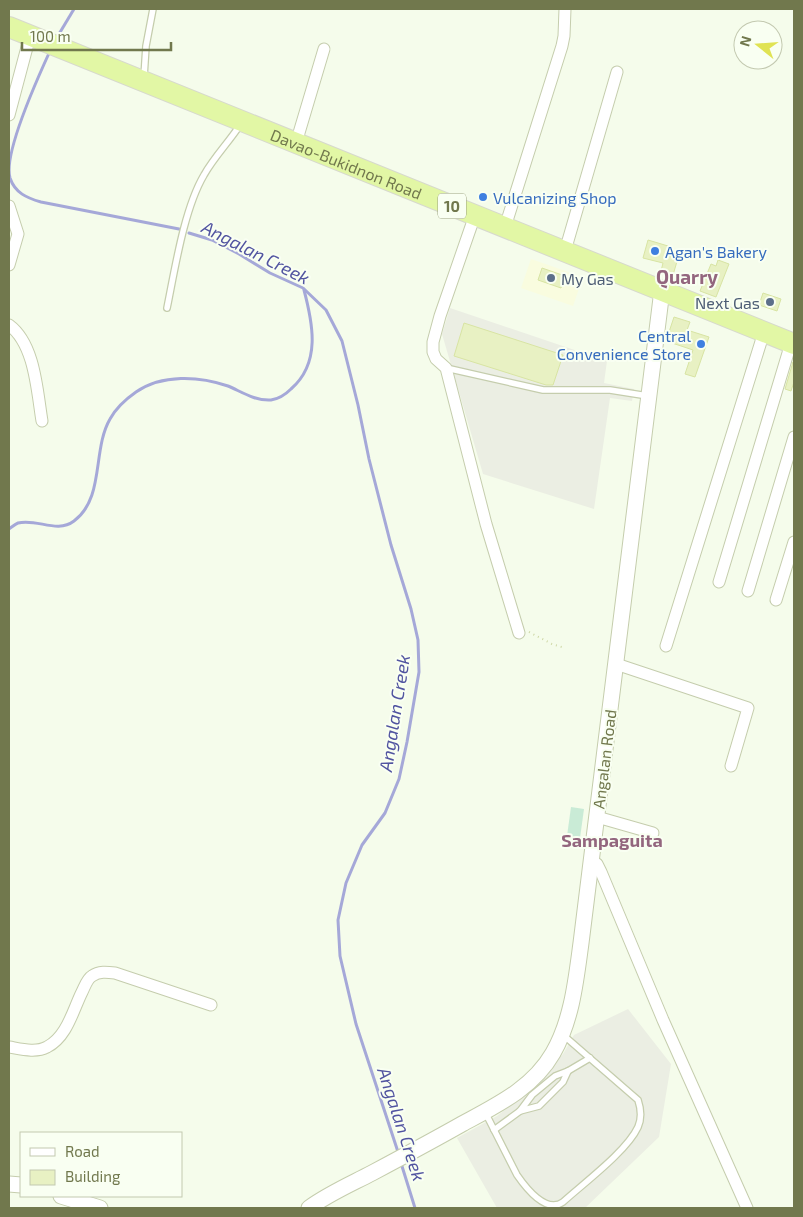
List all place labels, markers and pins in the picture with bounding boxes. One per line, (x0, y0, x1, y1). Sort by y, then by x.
place label: Vulcanizing Shop (493, 188, 617, 207)
marker: Vulcanizing Shop (477, 191, 489, 203)
place label: Agan's Bakery (665, 242, 767, 261)
marker: Agan's Bakery (649, 245, 661, 257)
place label: My Gas (561, 269, 614, 288)
marker: My Gas (545, 272, 557, 284)
place label: Next Gas (695, 293, 760, 312)
marker: Next Gas (764, 296, 776, 308)
place label: Central Convenience Store (557, 326, 691, 363)
marker: Central Convenience Store (695, 338, 707, 350)

